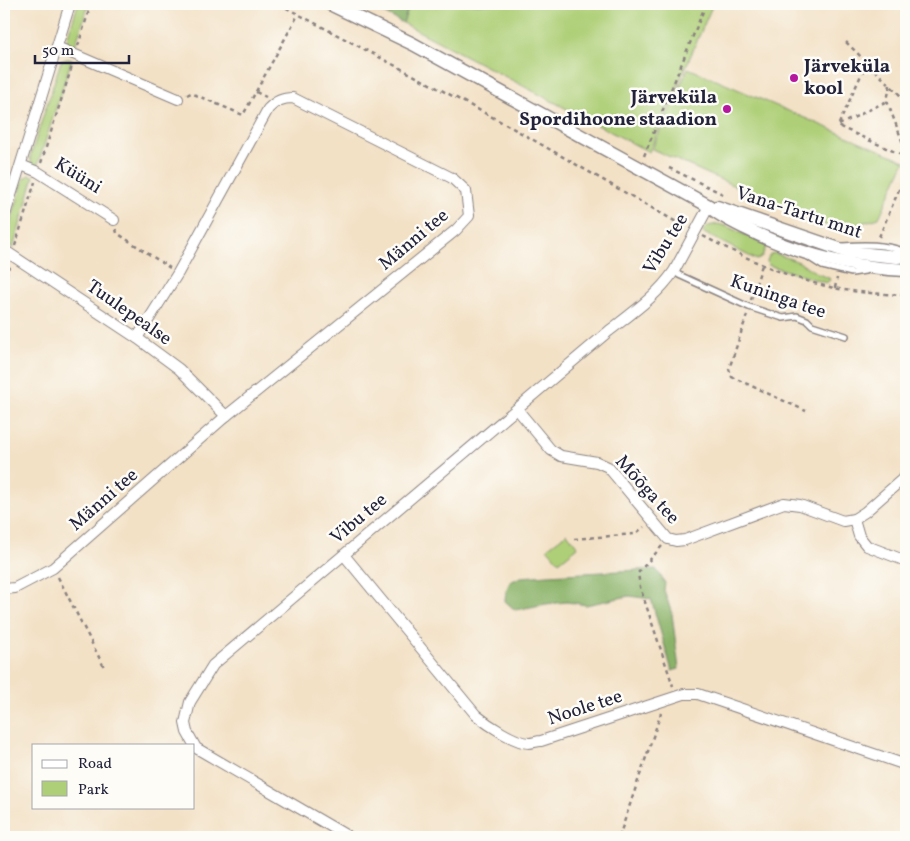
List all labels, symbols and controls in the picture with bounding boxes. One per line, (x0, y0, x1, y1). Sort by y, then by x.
scale bar (35, 32, 129, 64)
text: 50 m (42, 41, 74, 62)
place label: Järveküla kool (803, 54, 890, 102)
marker: Järveküla kool (788, 72, 800, 84)
place label: Järveküla Spordihoone staadion (519, 85, 717, 133)
marker: Järveküla Spordihoone staadion (721, 103, 733, 115)
street label: Küüni (49, 151, 107, 201)
street label: Vana-Tartu mnt (732, 180, 866, 246)
street label: Männi tee (374, 203, 454, 277)
street label: Vibu tee (637, 209, 695, 279)
street label: Kuninga tee (727, 269, 829, 325)
street label: Tuulepealse (81, 274, 177, 352)
street label: Mõõga tee (609, 450, 685, 530)
street label: Männi tee (64, 463, 144, 537)
street label: Vibu tee (325, 487, 393, 551)
street label: Noole tee (544, 684, 626, 732)
legend (32, 744, 195, 808)
text: Road (78, 754, 112, 775)
text: Park (78, 780, 109, 801)

